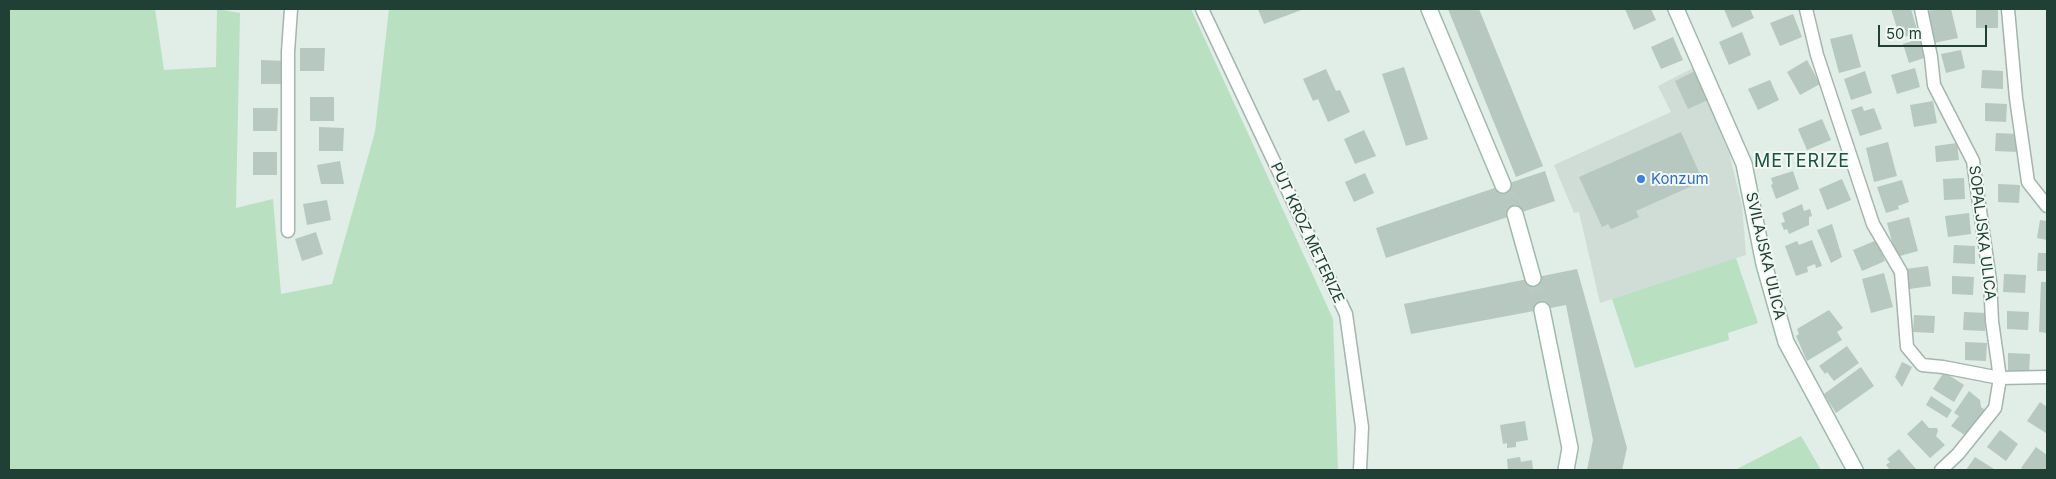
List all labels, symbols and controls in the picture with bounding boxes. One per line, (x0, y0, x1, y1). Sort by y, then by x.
scale bar (1881, 15, 1990, 47)
text: 50 m (1886, 24, 1922, 43)
district label: METERIZE (1753, 151, 1851, 173)
street label: PUT KROZ METERIZE (1267, 160, 1347, 306)
street label: SOPALJSKA ULICA (1965, 164, 1999, 302)
place label: Konzum (1651, 170, 1709, 188)
marker: Konzum (1635, 173, 1647, 185)
street label: SVILAJSKA ULICA (1742, 190, 1788, 322)

